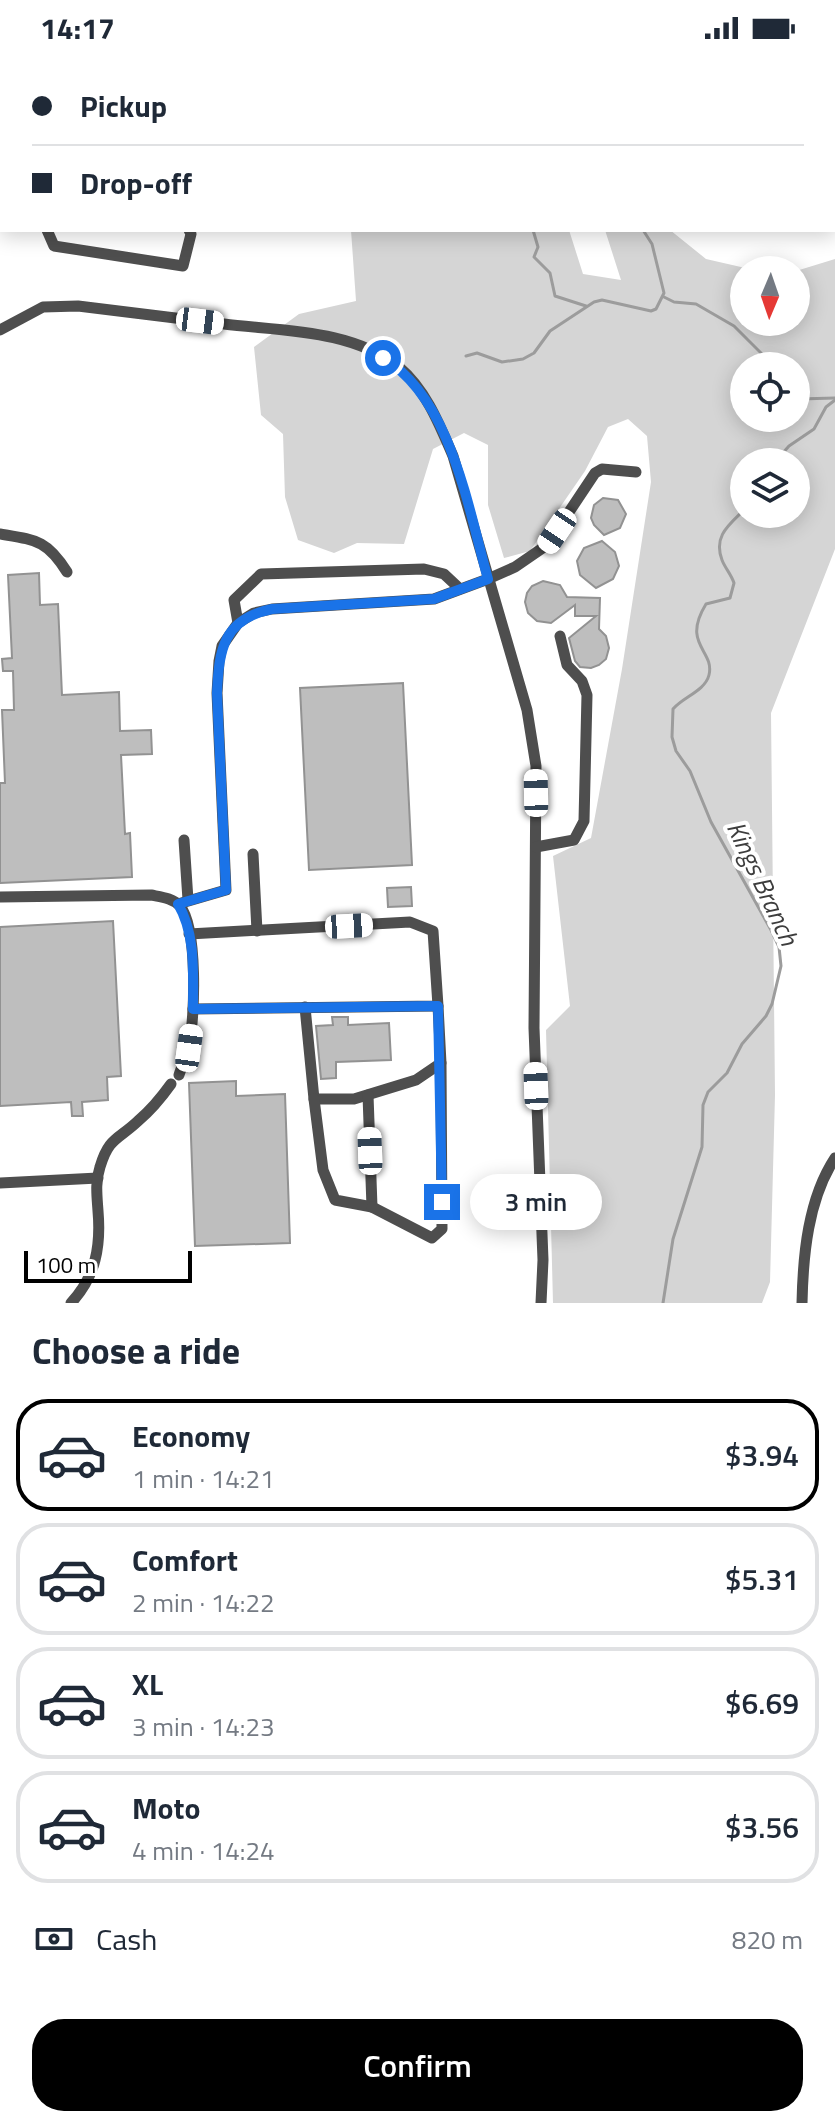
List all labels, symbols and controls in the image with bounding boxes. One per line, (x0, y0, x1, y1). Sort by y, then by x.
text: 14:17 (40, 5, 115, 51)
text: Pickup (80, 83, 167, 129)
text: Drop-off (80, 160, 192, 206)
north arrow (730, 256, 810, 336)
map controls (730, 256, 810, 528)
car (175, 306, 225, 336)
route start (365, 340, 401, 376)
button: locate (730, 352, 810, 432)
button: layers (730, 448, 810, 528)
car (534, 504, 580, 558)
car (524, 769, 548, 817)
water label: Kings Branch (717, 814, 809, 953)
car (324, 913, 374, 939)
car (174, 1023, 204, 1073)
car (523, 1062, 549, 1110)
car (357, 1127, 383, 1175)
callout: 3 min (470, 1174, 602, 1230)
text: 3 min (505, 1182, 567, 1221)
route end (424, 1184, 460, 1220)
scale bar (24, 1247, 192, 1283)
text: 100 m (36, 1248, 96, 1282)
text: Choose a ride (32, 1323, 240, 1378)
text: Economy (132, 1413, 250, 1459)
icon: car (36, 1419, 108, 1491)
text: $3.94 (725, 1432, 799, 1478)
text: 1 min · 14:21 (132, 1459, 275, 1498)
text: Comfort (132, 1537, 238, 1583)
icon: car (36, 1543, 108, 1615)
text: $5.31 (725, 1556, 799, 1602)
text: 2 min · 14:22 (132, 1583, 275, 1622)
text: XL (132, 1661, 163, 1707)
icon: car (36, 1667, 108, 1739)
text: $6.69 (725, 1680, 799, 1726)
text: 3 min · 14:23 (132, 1707, 275, 1746)
text: Moto (132, 1785, 200, 1831)
icon: car (36, 1791, 108, 1863)
text: $3.56 (725, 1804, 799, 1850)
text: 4 min · 14:24 (132, 1831, 275, 1870)
text: Cash (96, 1916, 157, 1962)
icon: cash (32, 1917, 76, 1961)
text: 820 m (732, 1920, 803, 1959)
button: Confirm (32, 2019, 803, 2111)

